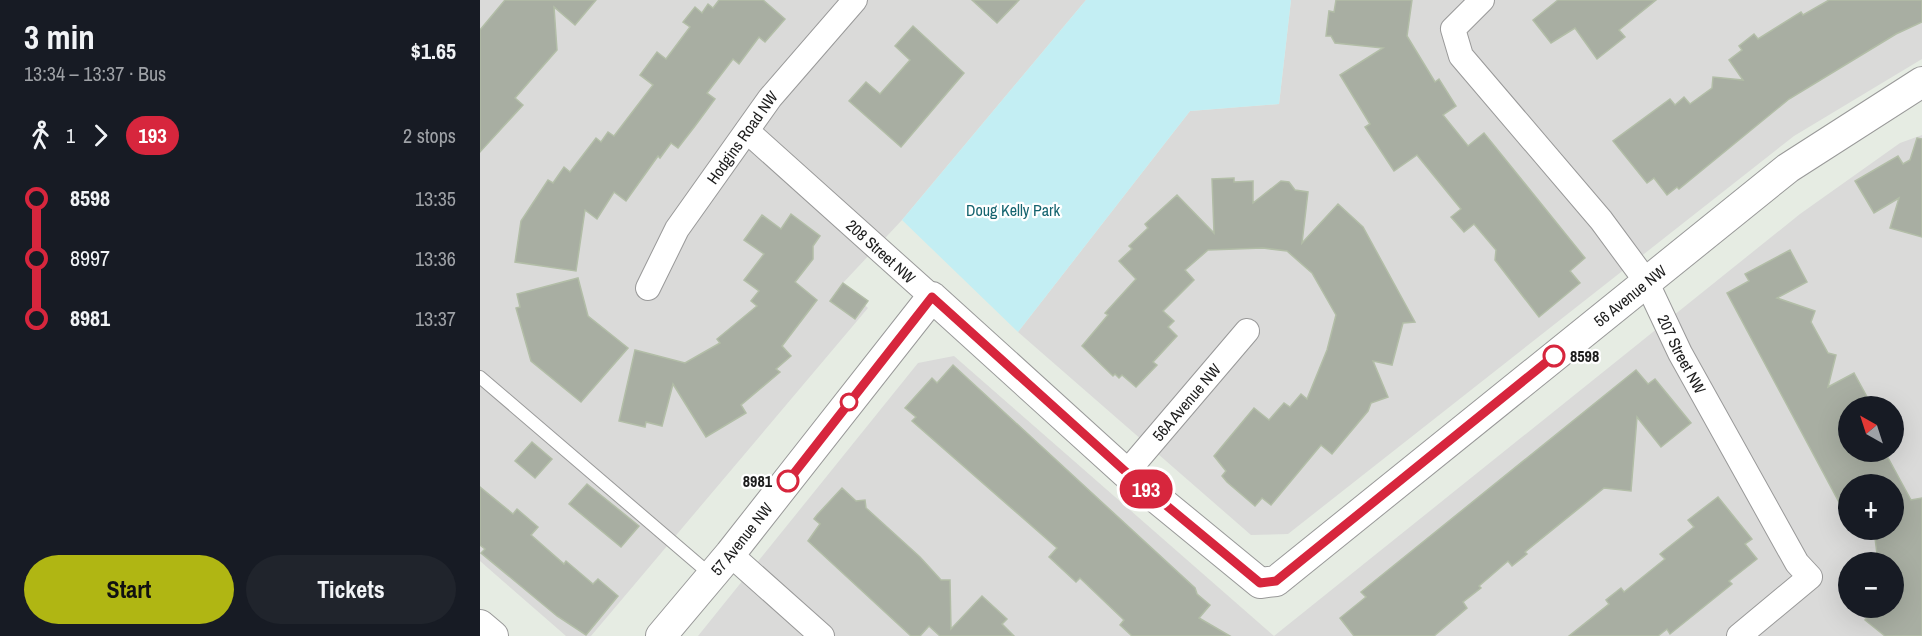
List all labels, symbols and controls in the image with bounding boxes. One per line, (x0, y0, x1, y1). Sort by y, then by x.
text: 3 min (24, 15, 95, 59)
text: $1.65 (411, 36, 456, 66)
text: 13:34 – 13:37 · Bus (24, 60, 166, 87)
street label: Hodgins Road NW (701, 86, 783, 188)
icon: walk (24, 119, 57, 152)
icon: forward (84, 119, 117, 152)
text: 193 (138, 121, 167, 150)
text: 1 (66, 122, 75, 149)
text: 2 stops (403, 122, 456, 149)
text: 8598 (70, 183, 110, 213)
text: 13:35 (415, 185, 456, 212)
park label: Doug Kelly Park (966, 199, 1060, 221)
street label: 208 Street NW (842, 214, 921, 289)
text: 8997 (70, 243, 110, 273)
text: 13:36 (415, 245, 456, 272)
street label: 56 Avenue NW (1589, 259, 1671, 332)
text: 8981 (70, 303, 110, 333)
text: 13:37 (415, 305, 456, 332)
street label: 207 Street NW (1652, 311, 1712, 398)
marker: 8598 (1543, 345, 1565, 367)
place label: 8598 (1570, 345, 1599, 367)
street label: 56A Avenue NW (1147, 358, 1226, 446)
unlabelled marker (840, 393, 858, 411)
north arrow (1838, 396, 1904, 462)
map controls (1838, 396, 1904, 618)
place label: 8981 (743, 470, 773, 492)
marker: 8981 (777, 470, 799, 492)
line badge: 193 (1112, 470, 1180, 508)
button: + (1838, 474, 1904, 540)
text: 193 (1132, 475, 1160, 504)
street label: 57 Avenue NW (706, 498, 778, 580)
button: − (1838, 552, 1904, 618)
button: Start (24, 555, 234, 624)
button: Tickets (246, 555, 456, 624)

